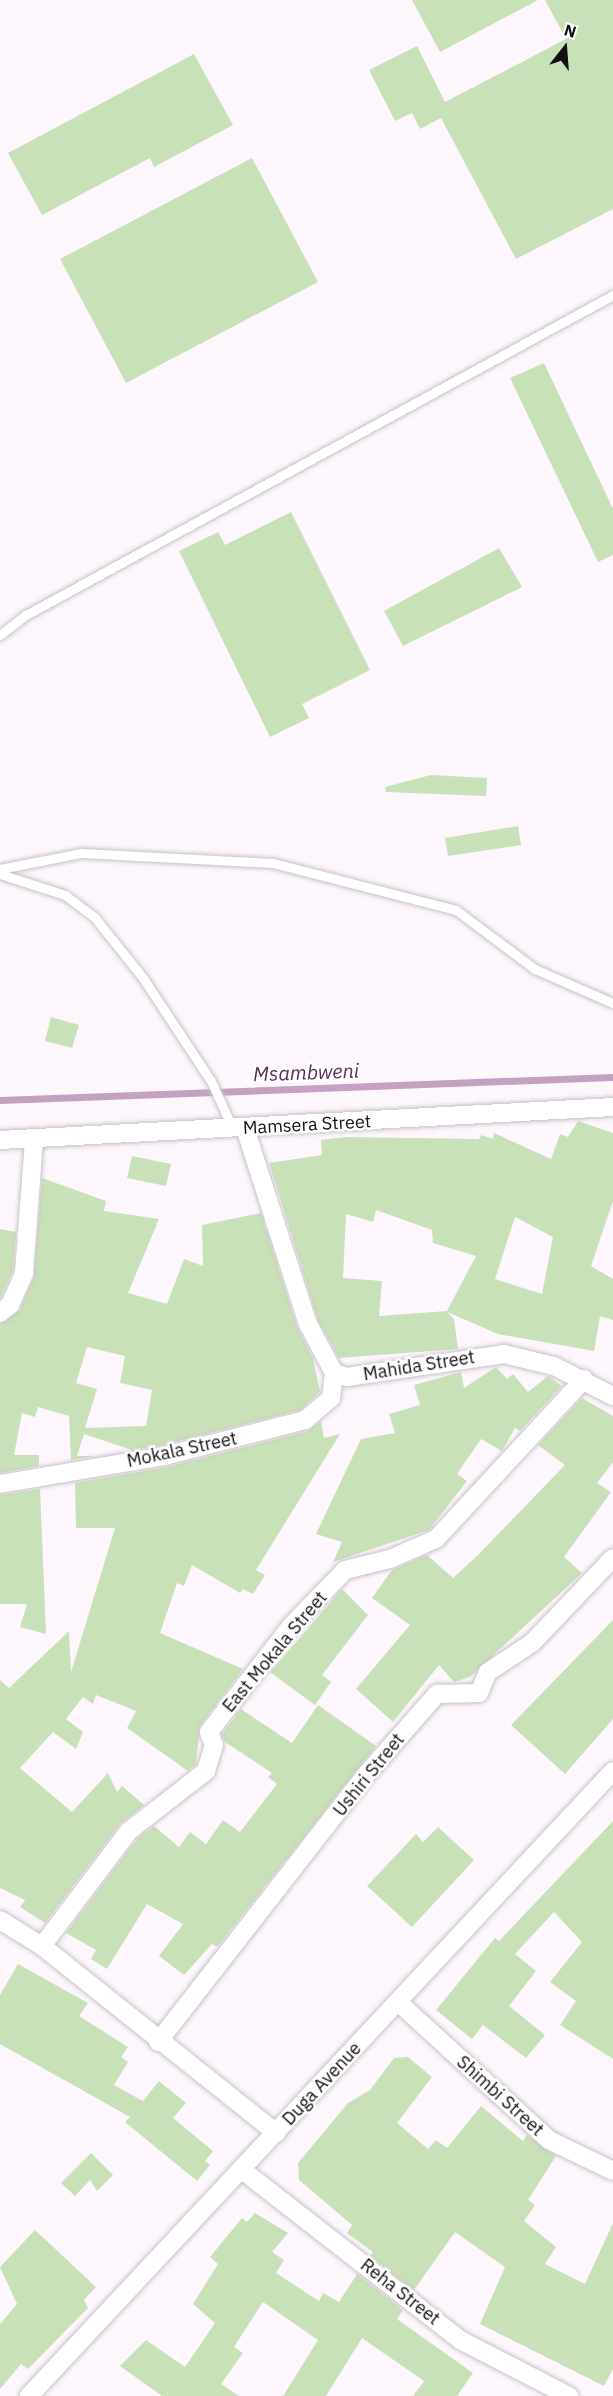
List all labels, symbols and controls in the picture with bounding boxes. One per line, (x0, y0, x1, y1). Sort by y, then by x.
north arrow (535, 18, 595, 78)
text: N (562, 20, 579, 42)
water label: Msambweni (253, 1058, 359, 1086)
street label: Mamsera Street (242, 1111, 372, 1139)
street label: Mahida Street (362, 1347, 476, 1385)
street label: Mokala Street (125, 1428, 239, 1472)
street label: East Mokala Street (218, 1587, 332, 1717)
street label: Ushiri Street (329, 1729, 409, 1821)
street label: Duga Avenue (278, 2038, 366, 2130)
street label: Shimbi Street (452, 2051, 548, 2141)
street label: Reha Street (356, 2254, 444, 2330)

